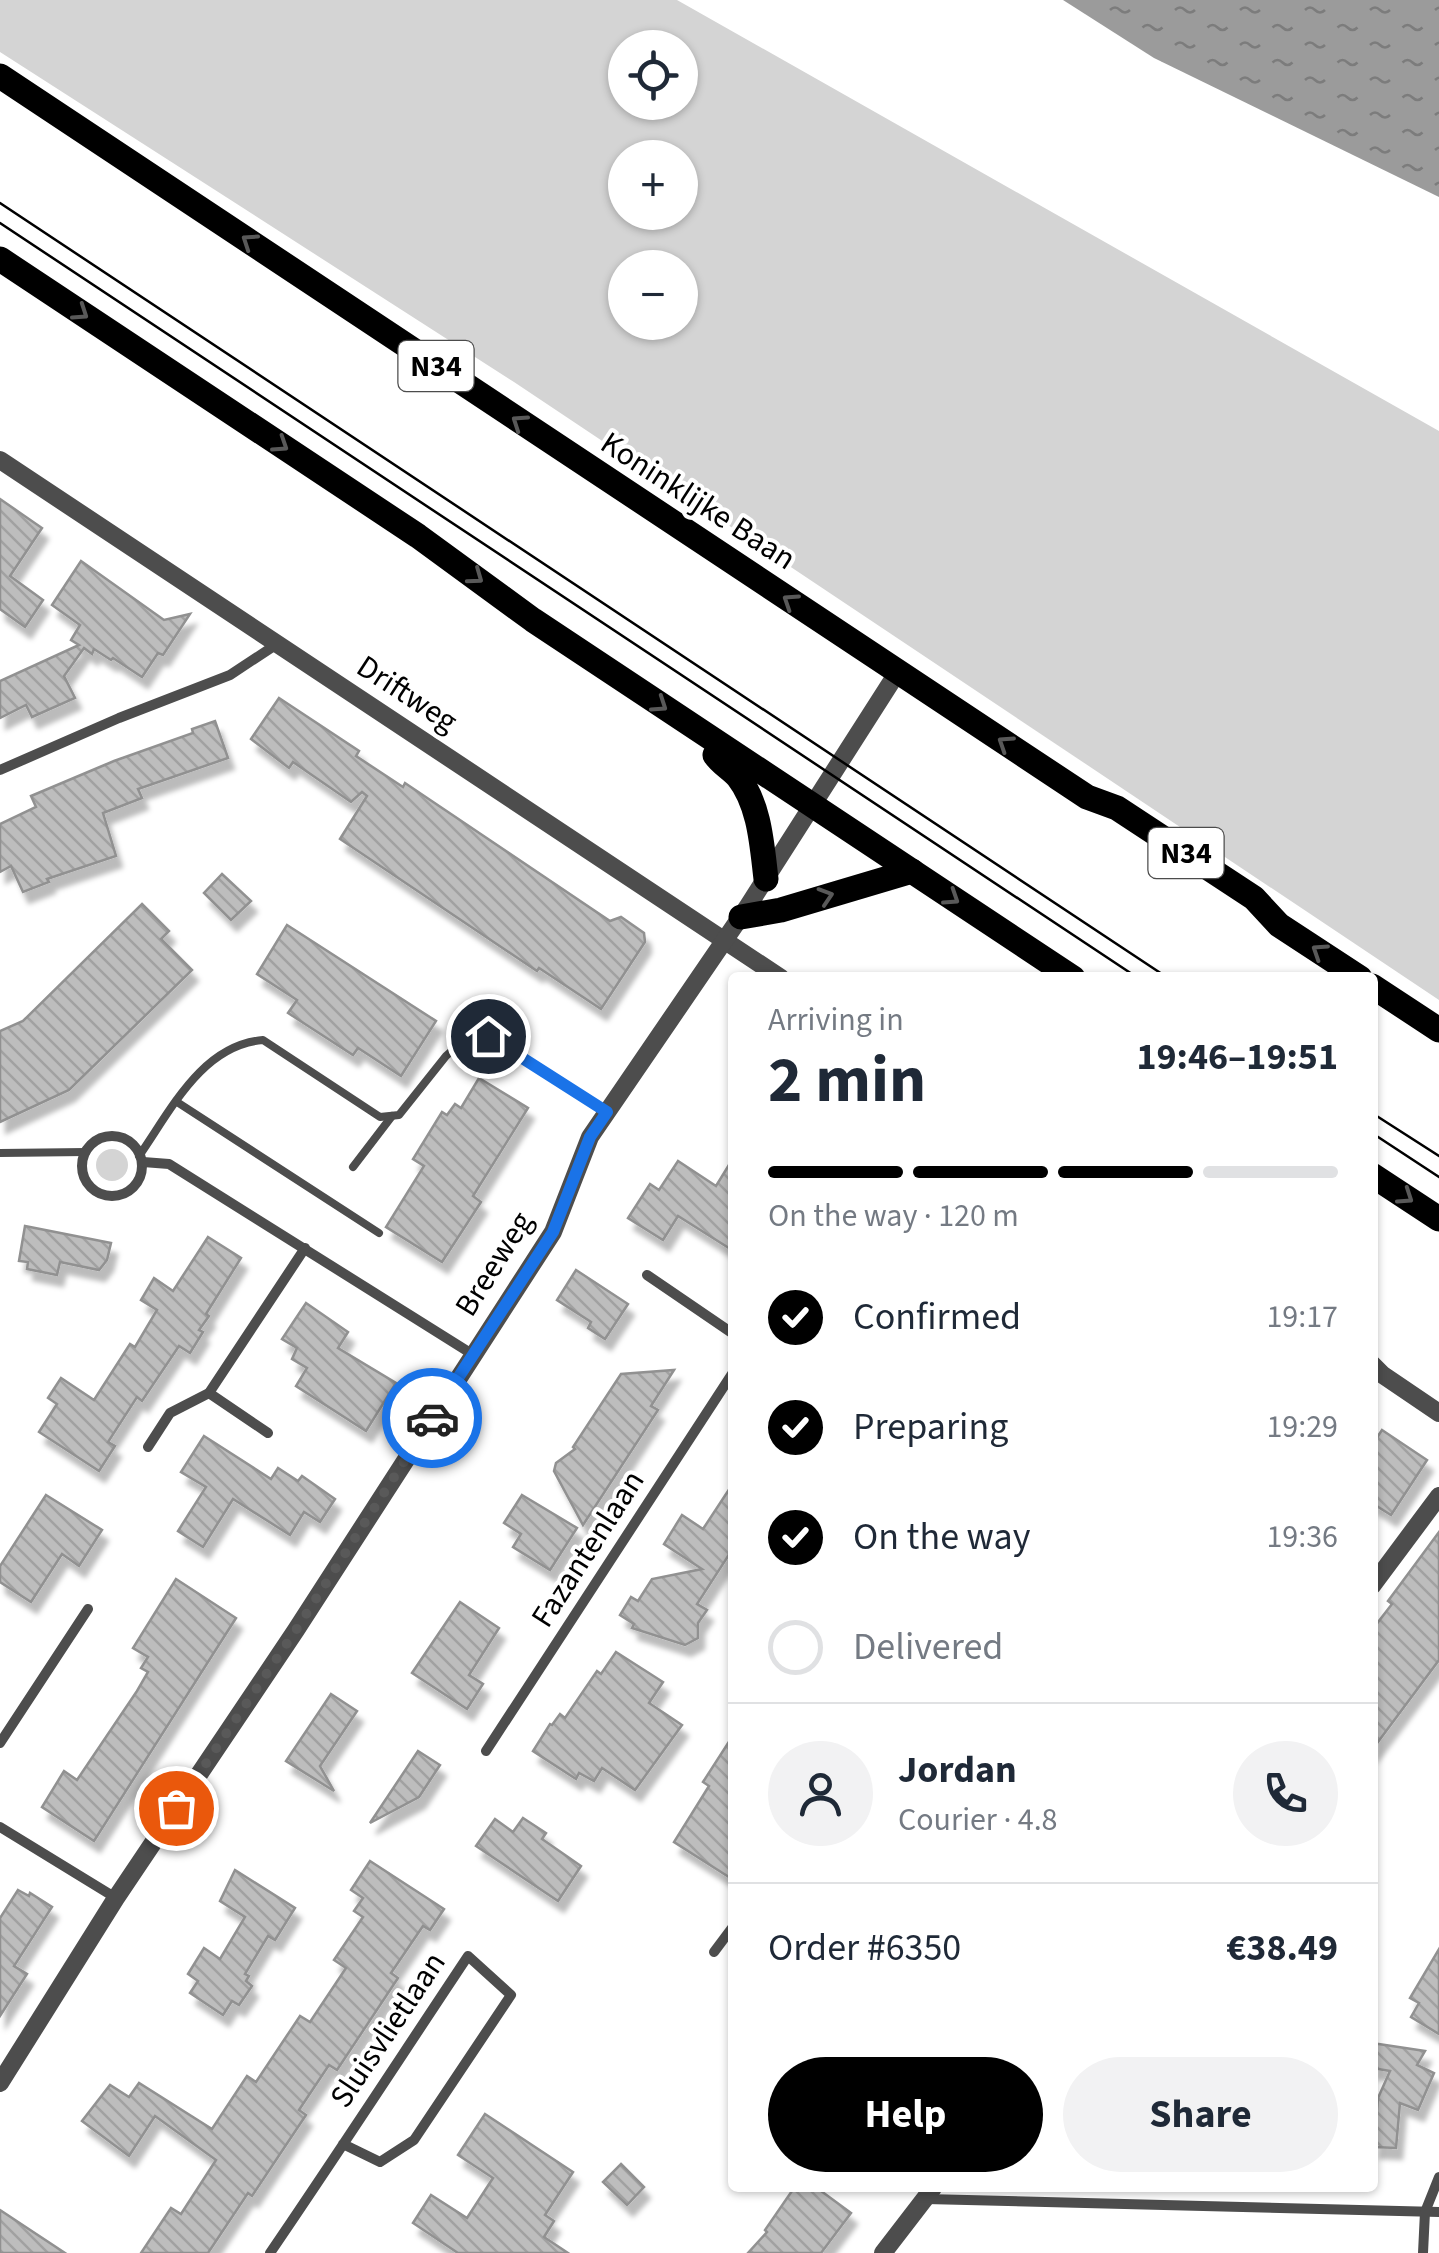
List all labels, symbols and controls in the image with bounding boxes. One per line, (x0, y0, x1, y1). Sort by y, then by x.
map controls (608, 30, 698, 340)
button: locate (608, 30, 698, 120)
button: + (608, 140, 698, 230)
one-way arrow (242, 234, 260, 253)
button: − (608, 250, 698, 340)
one-way arrow (70, 301, 89, 319)
road number: N34 (398, 341, 474, 391)
one-way arrow (512, 415, 530, 434)
street label: Koninklijke Baan (591, 421, 805, 581)
one-way arrow (269, 433, 288, 451)
one-way arrow (465, 565, 483, 583)
one-way arrow (783, 595, 802, 613)
street label: Driftweg (347, 644, 467, 744)
one-way arrow (649, 692, 667, 711)
one-way arrow (998, 737, 1016, 756)
road number: N34 (1148, 828, 1224, 878)
one-way arrow (942, 885, 960, 904)
one-way arrow (817, 887, 834, 907)
one-way arrow (1312, 945, 1331, 963)
pin (446, 994, 531, 1079)
text: Arriving in (768, 997, 904, 1043)
icon: home (461, 1009, 516, 1064)
text: 19:46–19:51 (1136, 1030, 1338, 1084)
text: 2 min (768, 1034, 926, 1127)
one-way arrow (1394, 1185, 1413, 1203)
text: On the way · 120 m (768, 1193, 1019, 1239)
street label: Breeweg (444, 1203, 544, 1325)
icon: check (768, 1290, 823, 1345)
text: Confirmed (853, 1290, 1021, 1344)
text: 19:17 (1266, 1294, 1338, 1340)
courier (382, 1368, 482, 1468)
icon: car (405, 1391, 460, 1446)
icon: check (768, 1400, 823, 1455)
text: Preparing (853, 1400, 1008, 1454)
text: 19:29 (1266, 1404, 1338, 1450)
street label: Fazantenlaan (520, 1461, 656, 1637)
icon: check (768, 1510, 823, 1565)
text: On the way (853, 1510, 1030, 1564)
text: 19:36 (1266, 1514, 1338, 1560)
text: Delivered (853, 1620, 1003, 1674)
button: person (768, 1741, 873, 1846)
button: phone (1233, 1741, 1338, 1846)
text: Jordan (898, 1743, 1017, 1797)
pin (134, 1766, 219, 1851)
icon: bag (149, 1781, 204, 1836)
text: Courier · 4.8 (898, 1797, 1058, 1843)
text: Order #6350 (768, 1921, 961, 1975)
text: €38.49 (1226, 1921, 1338, 1975)
street label: Sluisvlietlaan (319, 1943, 457, 2117)
button: Help (768, 2057, 1043, 2172)
button: Share (1063, 2057, 1338, 2172)

